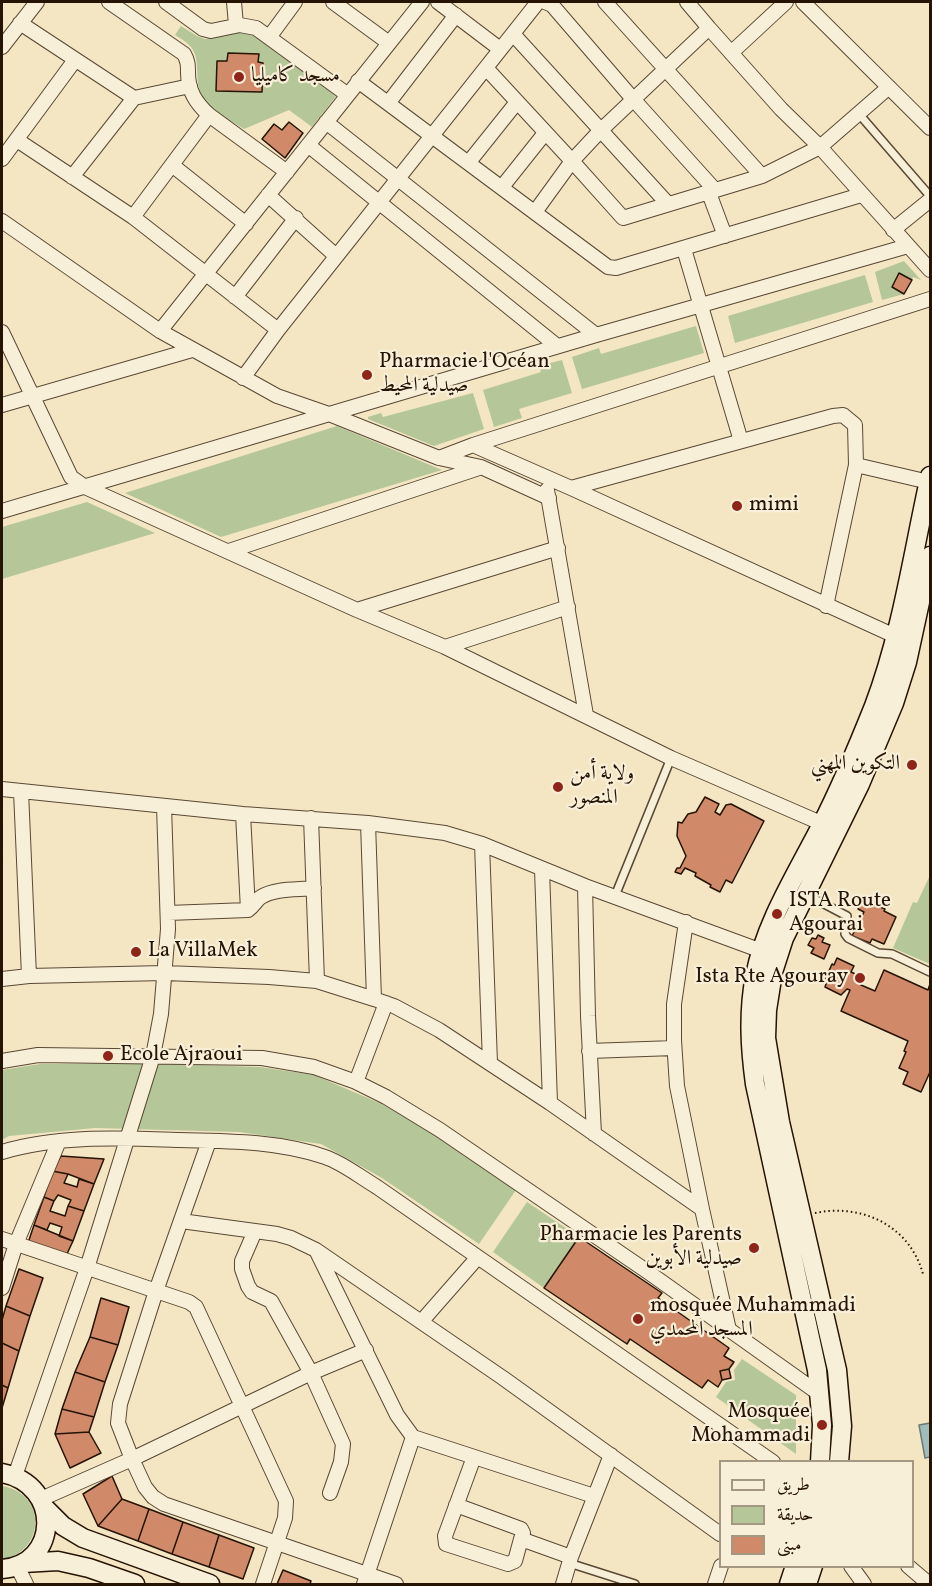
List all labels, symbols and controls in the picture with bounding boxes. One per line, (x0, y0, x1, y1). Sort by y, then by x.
place label: مسجد كاميليا (251, 64, 340, 90)
marker: مسجد كاميليا (232, 70, 246, 84)
place label: Pharmacie l'Océan صيدلية المحيط (379, 350, 550, 400)
marker: Pharmacie l'Océan صيدلية المحيط (360, 368, 374, 382)
place label: mimi (749, 493, 799, 519)
marker: mimi (730, 499, 744, 513)
place label: التكوين المهني (811, 752, 900, 778)
marker: التكوين المهني (905, 758, 919, 772)
place label: ولاية أمن المنصور (570, 762, 634, 812)
marker: ولاية أمن المنصور (551, 780, 565, 794)
place label: ISTA Route Agourai (789, 889, 891, 939)
marker: ISTA Route Agourai (770, 907, 784, 921)
place label: La VillaMek (148, 939, 258, 965)
marker: La VillaMek (129, 945, 143, 959)
place label: Ista Rte Agouray (695, 965, 848, 991)
marker: Ista Rte Agouray (853, 971, 867, 985)
place label: Ecole Ajraoui (120, 1043, 243, 1069)
marker: Ecole Ajraoui (101, 1049, 115, 1063)
place label: Pharmacie les Parents صيدلية الأبوين (539, 1223, 742, 1273)
marker: Pharmacie les Parents صيدلية الأبوين (747, 1241, 761, 1255)
place label: mosquée Muhammadi المسجد المحمدي (650, 1294, 856, 1344)
marker: mosquée Muhammadi المسجد المحمدي (631, 1312, 645, 1326)
place label: Mosquée Mohammadi (691, 1400, 810, 1450)
marker: Mosquée Mohammadi (815, 1418, 829, 1432)
legend (719, 1460, 914, 1568)
text: طريق (777, 1473, 810, 1498)
text: حديقة (777, 1503, 813, 1528)
text: مبنى (777, 1533, 802, 1558)

